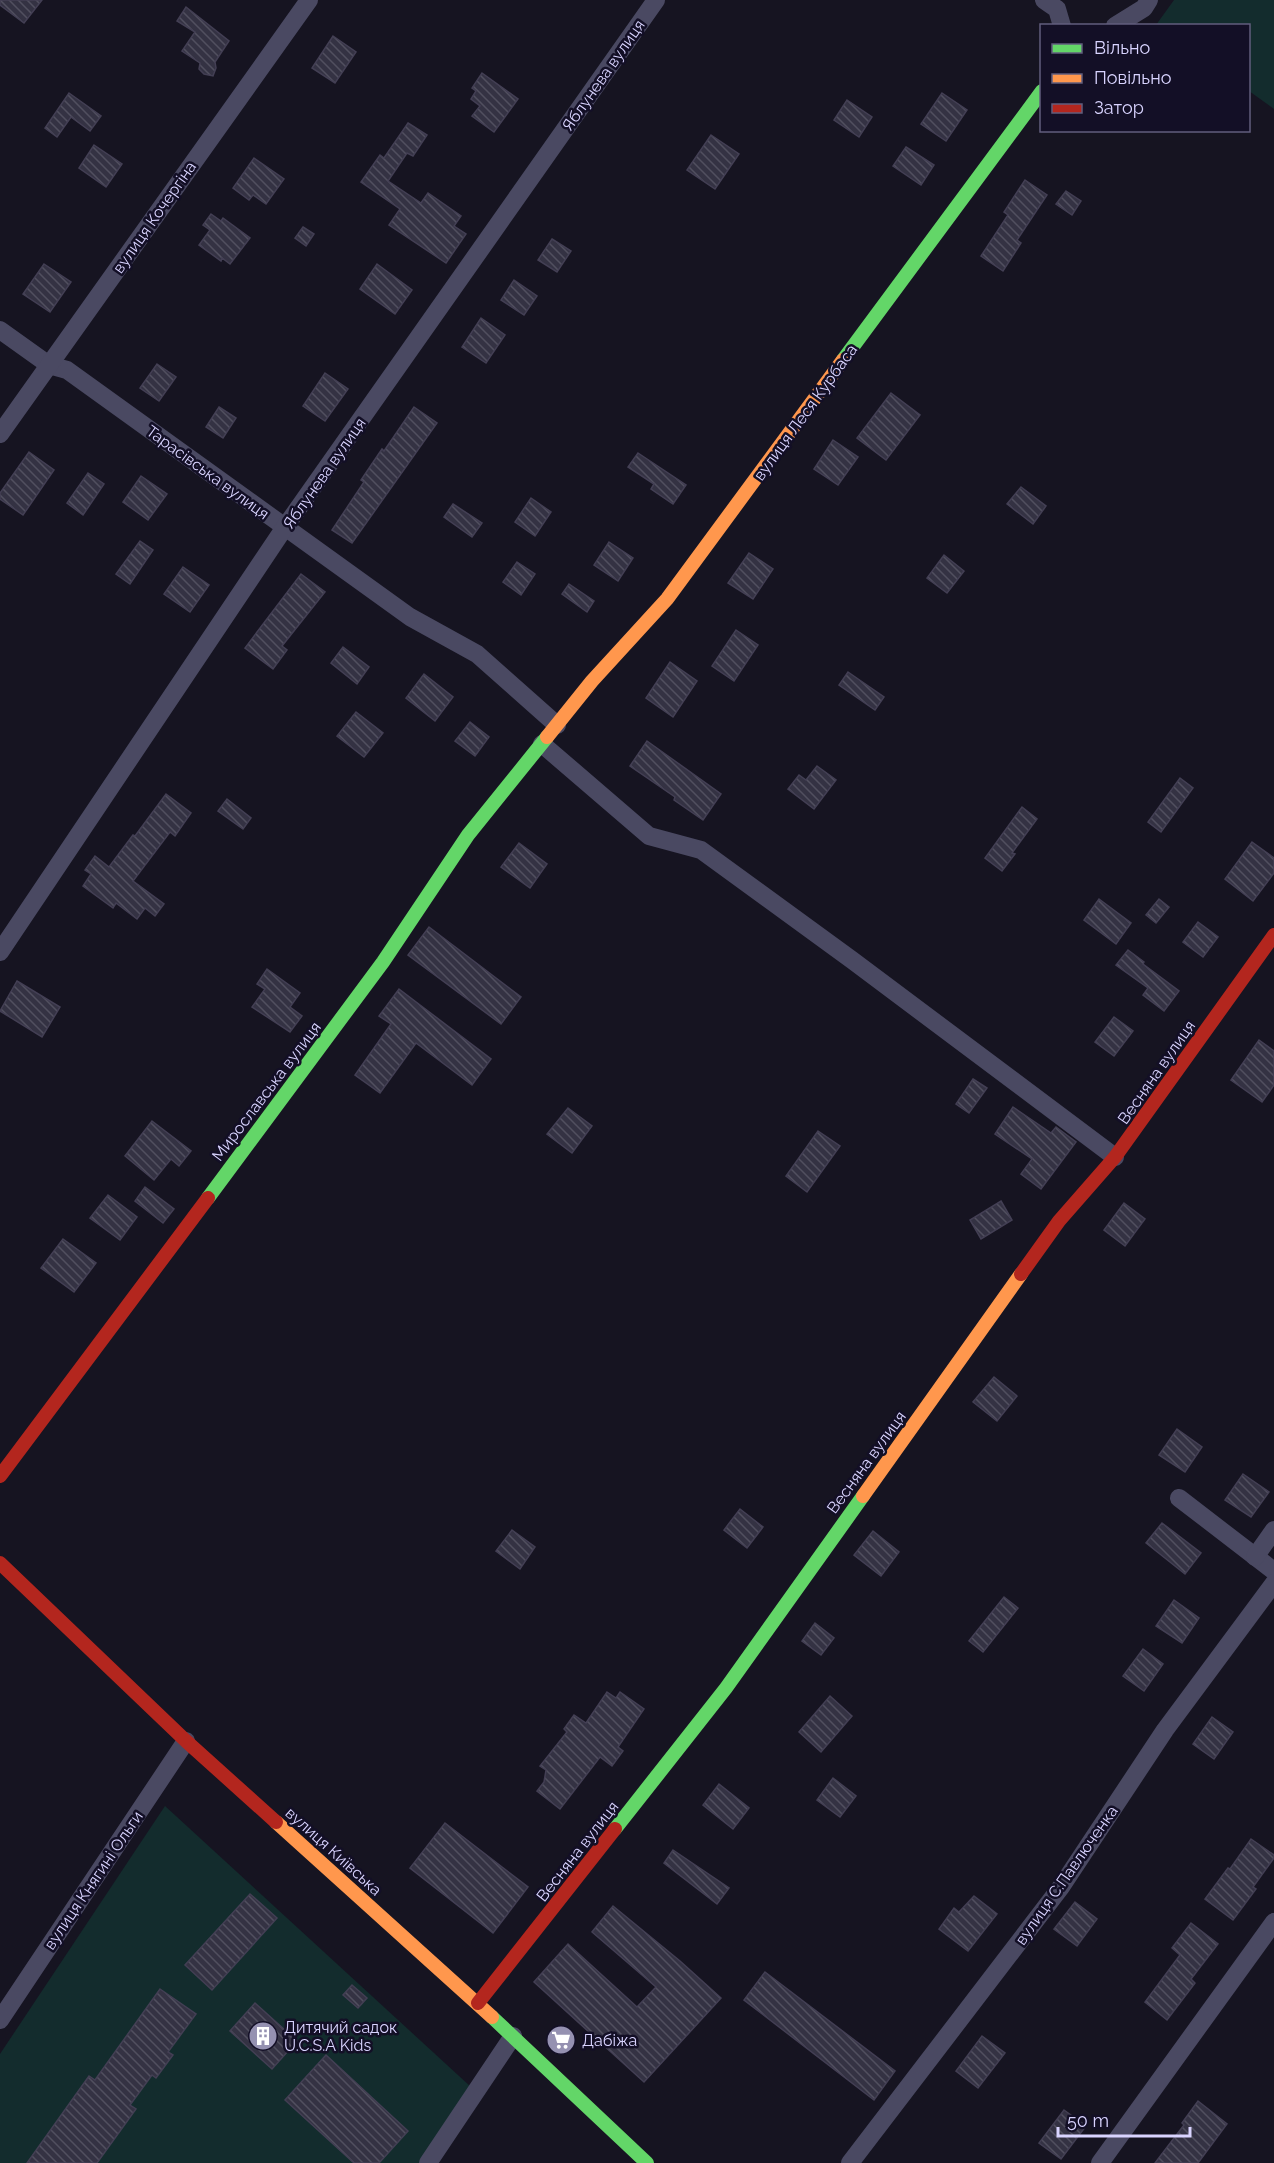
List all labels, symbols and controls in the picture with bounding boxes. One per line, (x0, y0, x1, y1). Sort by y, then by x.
street label: Яблунева вулиця (558, 16, 649, 134)
legend (1040, 24, 1250, 132)
text: Вільно (1094, 37, 1150, 58)
text: Повільно (1094, 67, 1172, 88)
text: Затор (1094, 97, 1144, 118)
street label: вулиця Кочергіна (109, 158, 200, 277)
street label: вулиця Леся Курбаса (750, 341, 861, 484)
street label: Яблунева вулиця (279, 414, 370, 532)
street label: Тарасівська вулиця (143, 421, 273, 523)
street label: Весняна вулиця (1114, 1017, 1199, 1128)
street label: Мирославська вулиця (208, 1018, 325, 1165)
street label: Весняна вулиця (823, 1407, 910, 1517)
street label: Весняна вулиця (532, 1797, 622, 1905)
street label: вулиця С.Павлюченка (1011, 1802, 1122, 1949)
street label: вулиця Київська (282, 1803, 386, 1900)
street label: вулиця Княгині Ольги (40, 1807, 147, 1953)
place label: Дитячий садок U.C.S.A Kids (284, 2018, 397, 2055)
building icon: Дитячий садок U.C.S.A Kids (247, 2020, 279, 2052)
supermarket icon: Дабіжа (545, 2024, 577, 2056)
place label: Дабіжа (582, 2031, 637, 2050)
scale bar (1058, 2100, 1190, 2138)
text: 50 m (1067, 2110, 1109, 2131)

